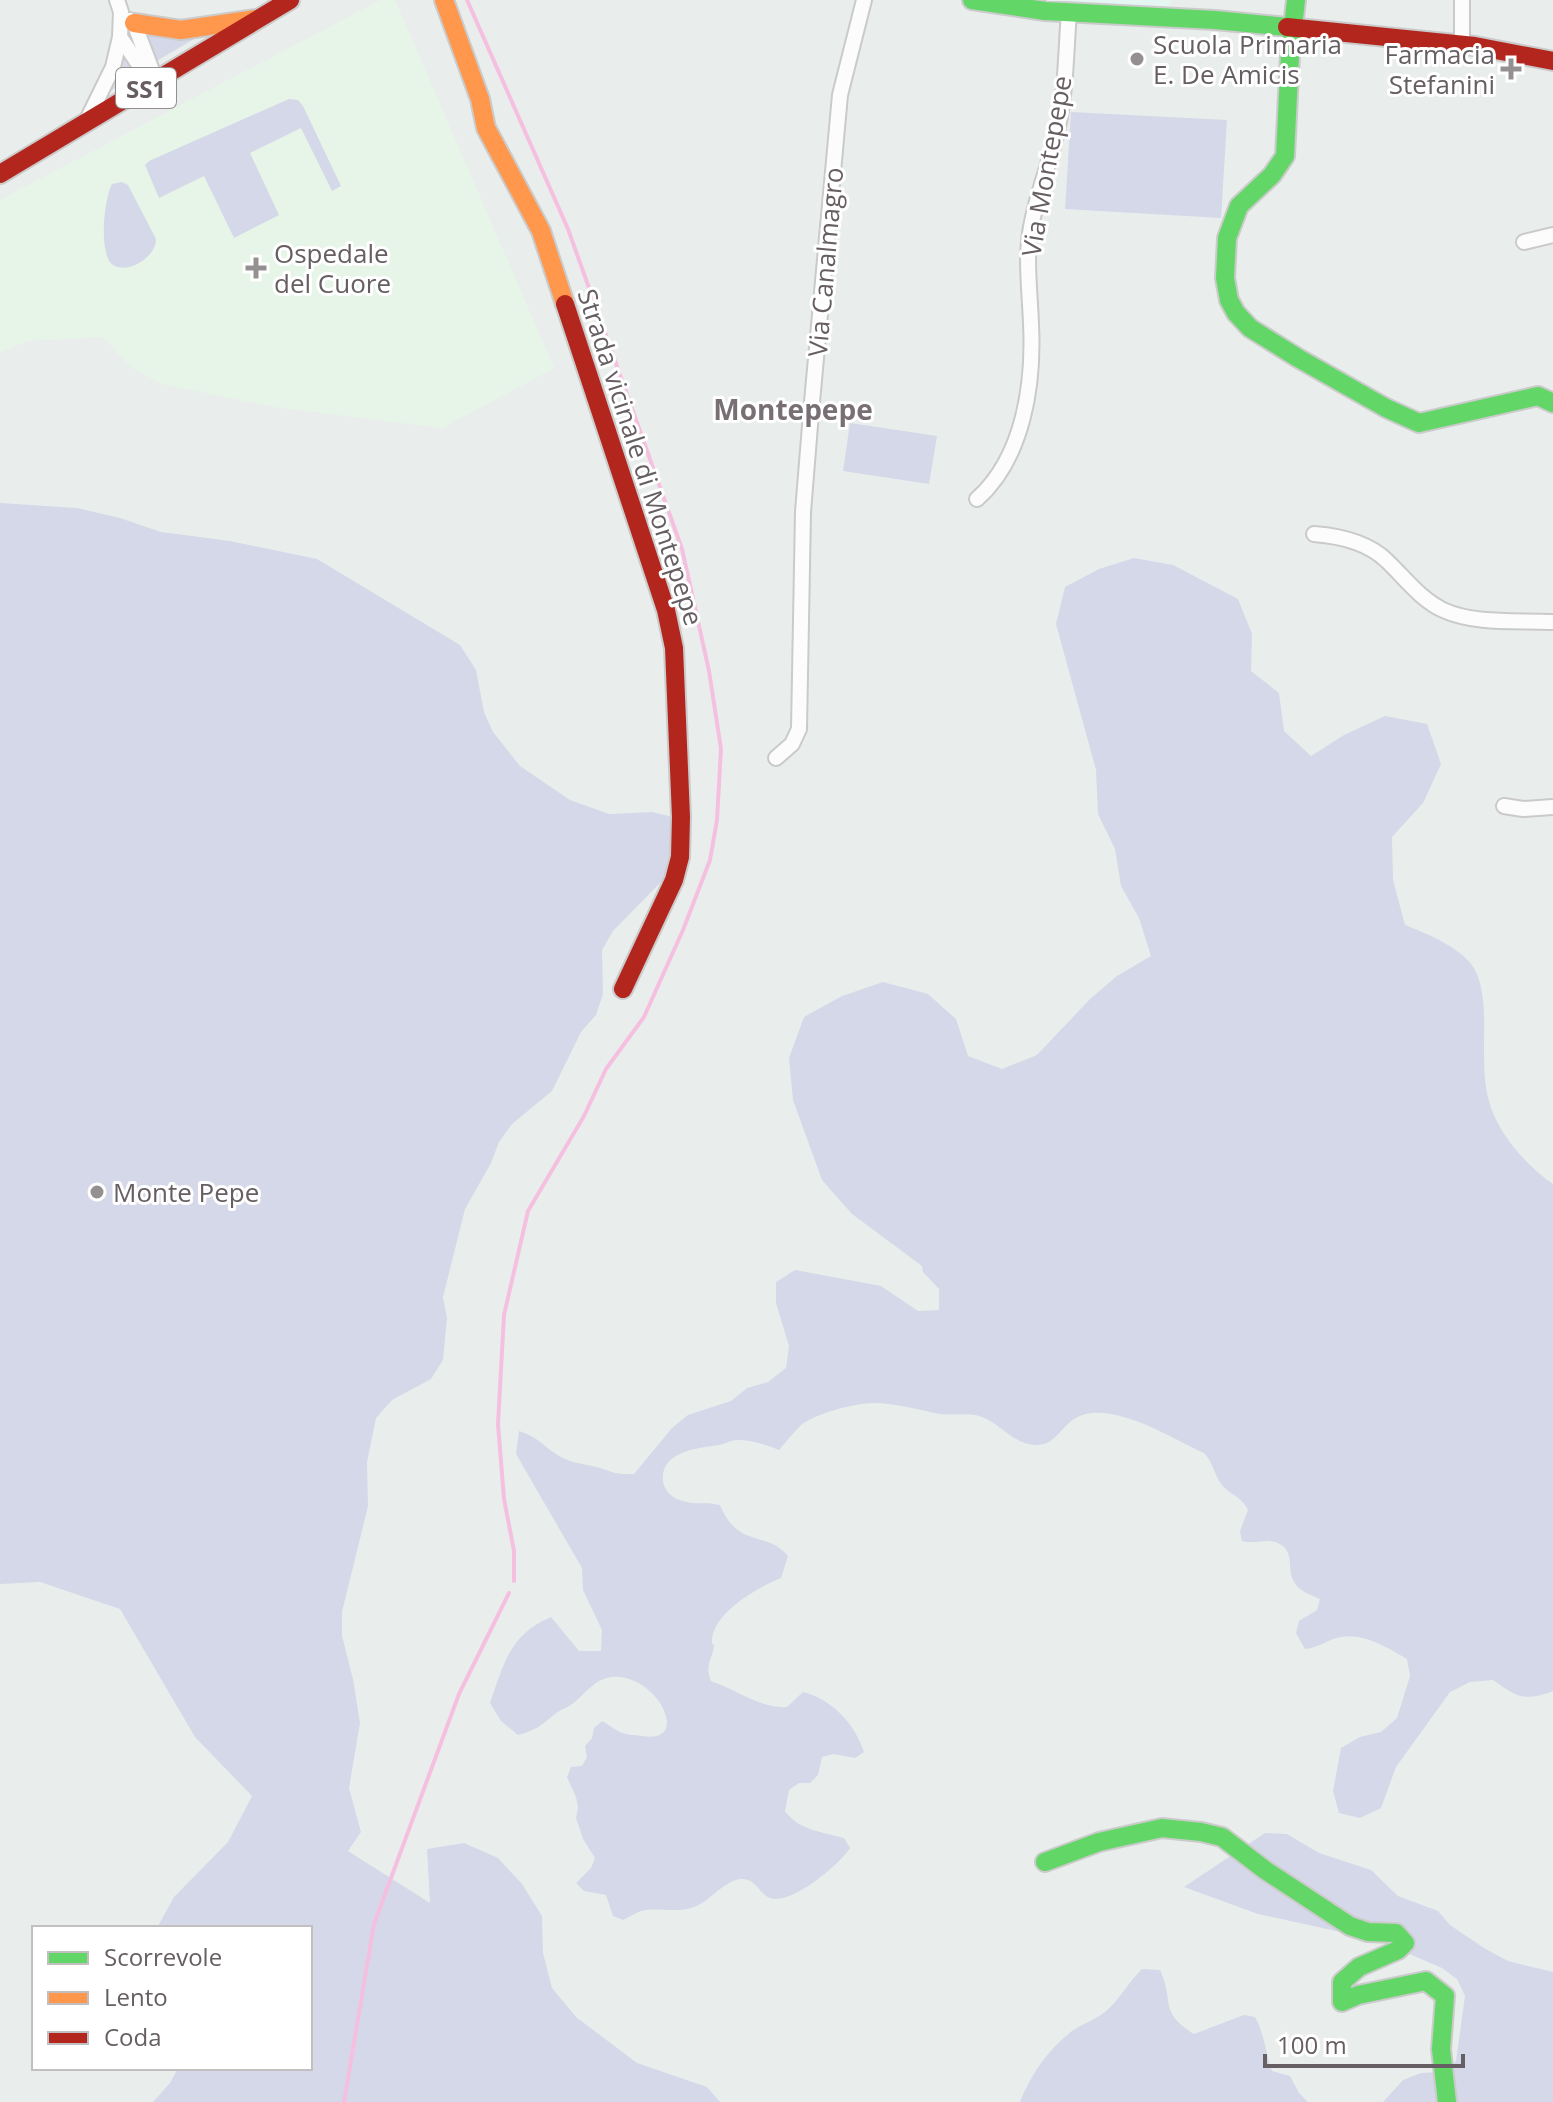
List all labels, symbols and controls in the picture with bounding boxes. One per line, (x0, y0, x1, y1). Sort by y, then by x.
place label: Scuola Primaria E. De Amicis (1153, 26, 1342, 92)
place label: Farmacia Stefanini (1385, 36, 1495, 102)
marker: Scuola Primaria E. De Amicis (1128, 50, 1146, 68)
marker: Farmacia Stefanini (1502, 60, 1520, 78)
road number: SS1 (116, 68, 176, 108)
street label: Via Montepepe (1012, 73, 1080, 259)
street label: Via Canalmagro (799, 166, 851, 358)
place label: Ospedale del Cuore (274, 235, 391, 301)
marker: Ospedale del Cuore (245, 257, 267, 279)
street label: Strada vicinale di Montepepe (570, 284, 712, 630)
district label: Montepepe (713, 390, 873, 428)
place label: Monte Pepe (113, 1174, 259, 1210)
marker: Monte Pepe (88, 1183, 106, 1201)
legend (32, 1926, 312, 2070)
text: Scorrevole (104, 1940, 222, 1973)
text: Lento (104, 1980, 168, 2013)
scale bar (1265, 2018, 1463, 2068)
text: Coda (104, 2020, 162, 2053)
text: 100 m (1277, 2028, 1347, 2061)

